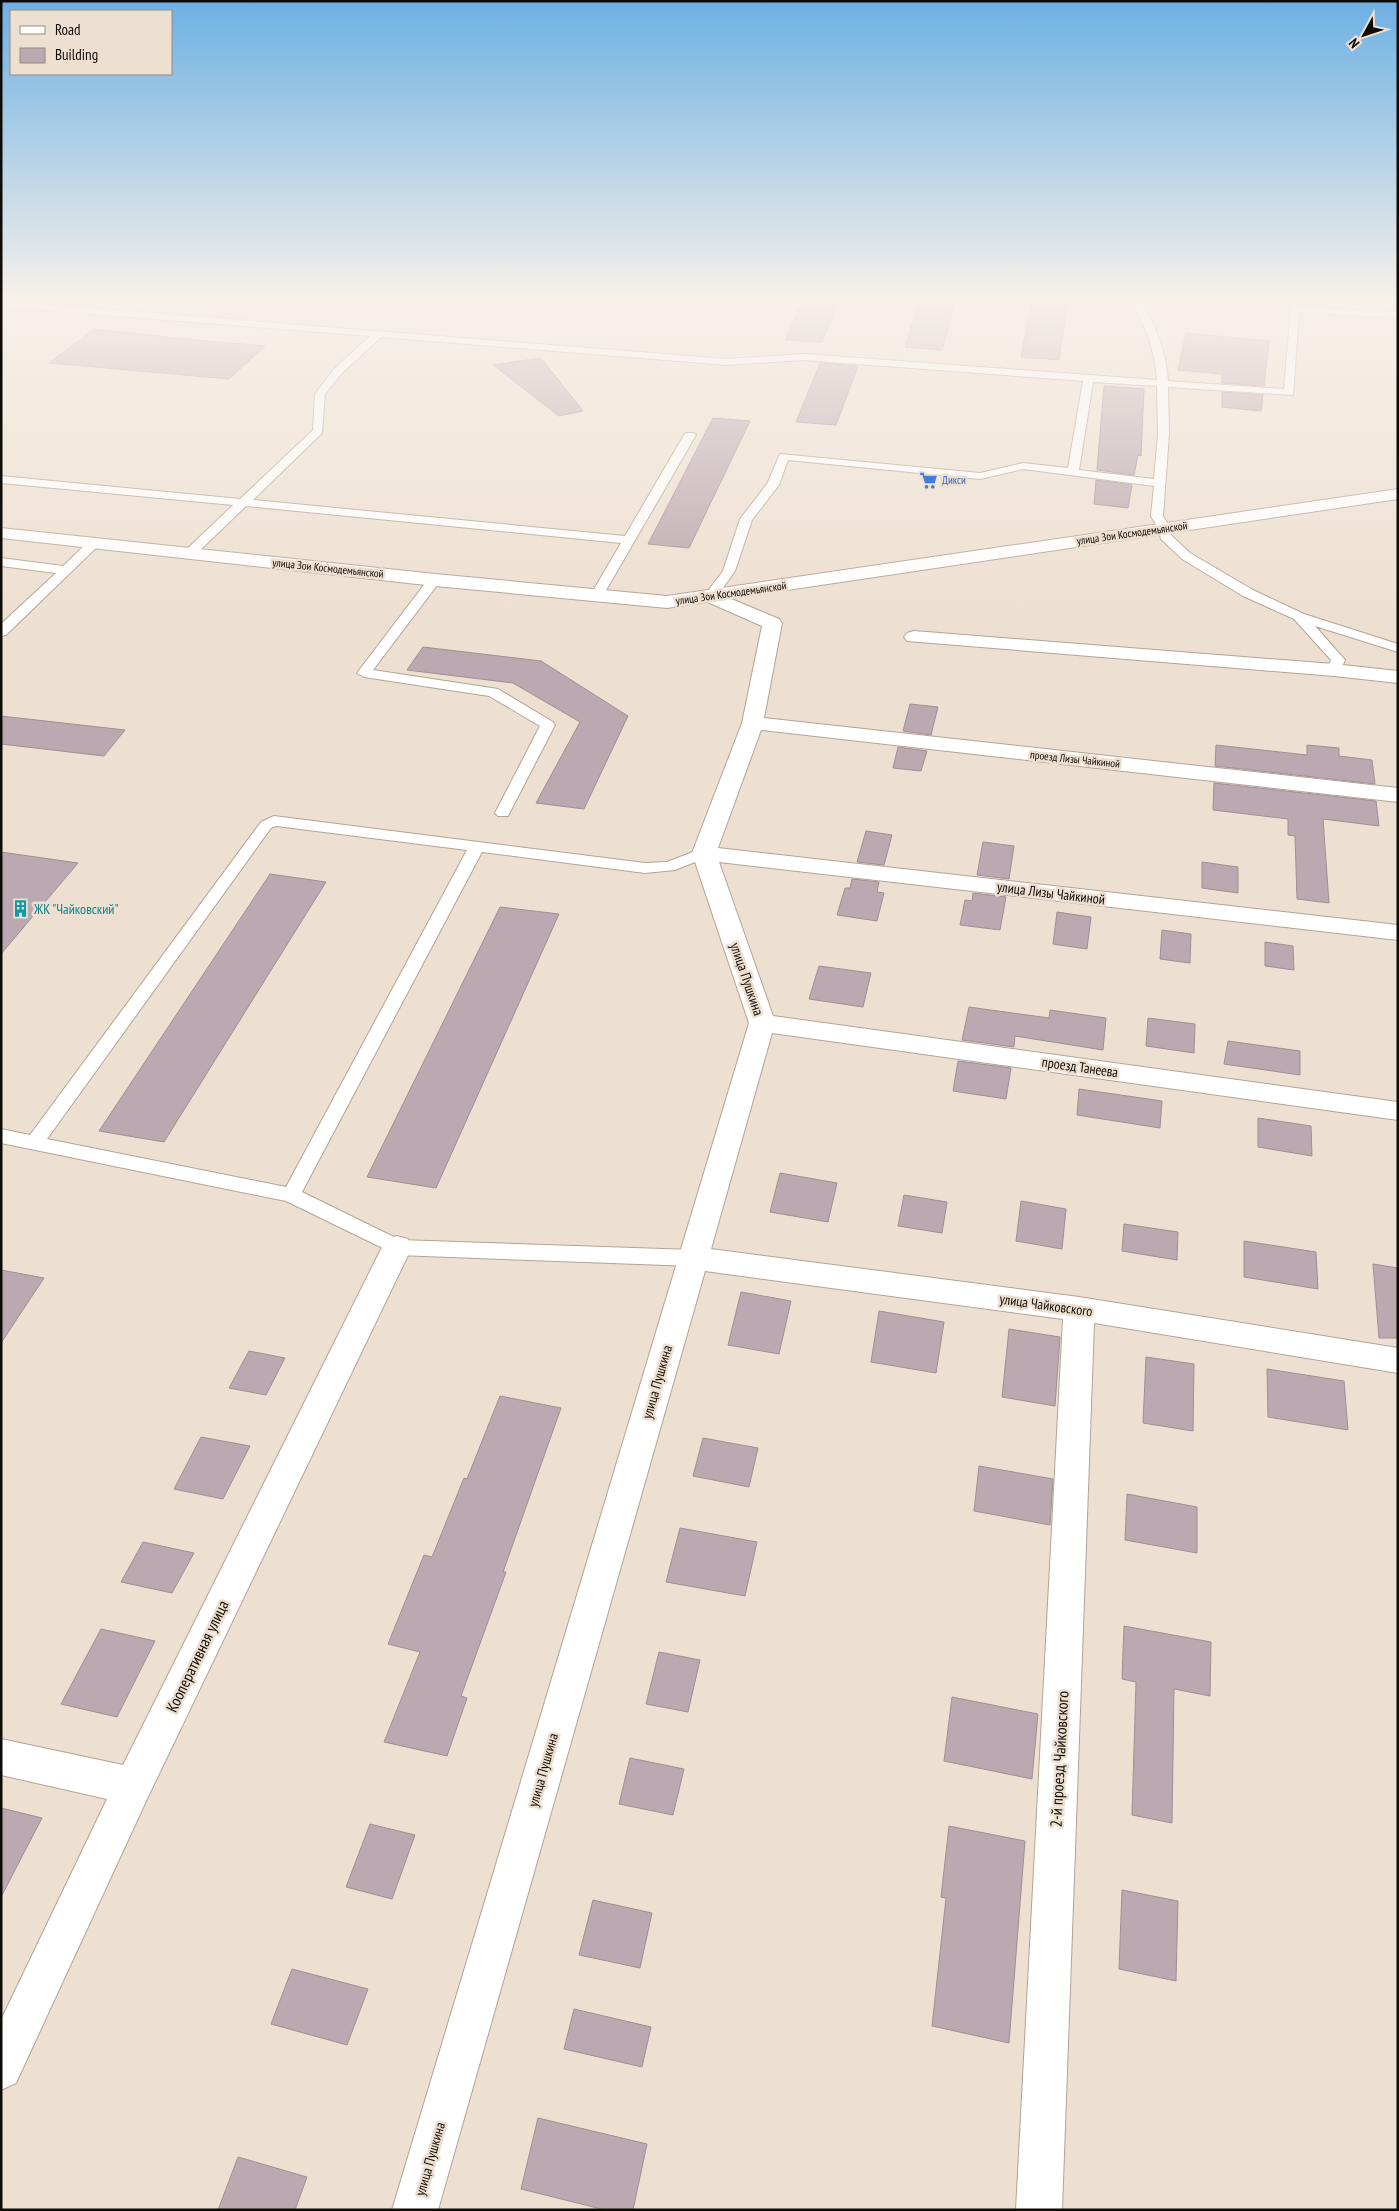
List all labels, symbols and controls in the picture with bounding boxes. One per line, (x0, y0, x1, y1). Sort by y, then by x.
legend (10, 10, 172, 75)
north arrow (1339, 10, 1389, 60)
text: Road (55, 20, 81, 39)
text: N (1345, 35, 1363, 52)
text: Building (55, 45, 98, 64)
supermarket icon: Дикси (918, 470, 938, 490)
place label: Дикси (942, 473, 966, 487)
street label: улица Зои Космодемьянской (1076, 518, 1188, 548)
street label: улица Зои Космодемьянской (272, 555, 384, 581)
street label: улица Зои Космодемьянской (675, 578, 787, 608)
street label: проезд Лизы Чайкиной (1029, 747, 1121, 771)
street label: улица Лизы Чайкиной (996, 877, 1106, 909)
building icon: ЖК "Чайковский" (10, 899, 30, 919)
place label: ЖК "Чайковский" (33, 900, 119, 918)
street label: улица Пушкина (726, 940, 768, 1018)
street label: проезд Танеева (1041, 1053, 1119, 1081)
street label: улица Чайковского (998, 1290, 1094, 1320)
street label: улица Пушкина (638, 1343, 676, 1421)
street label: Кооперативная улица (161, 1597, 233, 1715)
street label: 2-й проезд Чайковского (1045, 1690, 1073, 1828)
street label: улица Пушкина (524, 1731, 562, 1809)
street label: улица Пушкина (411, 2120, 449, 2198)

